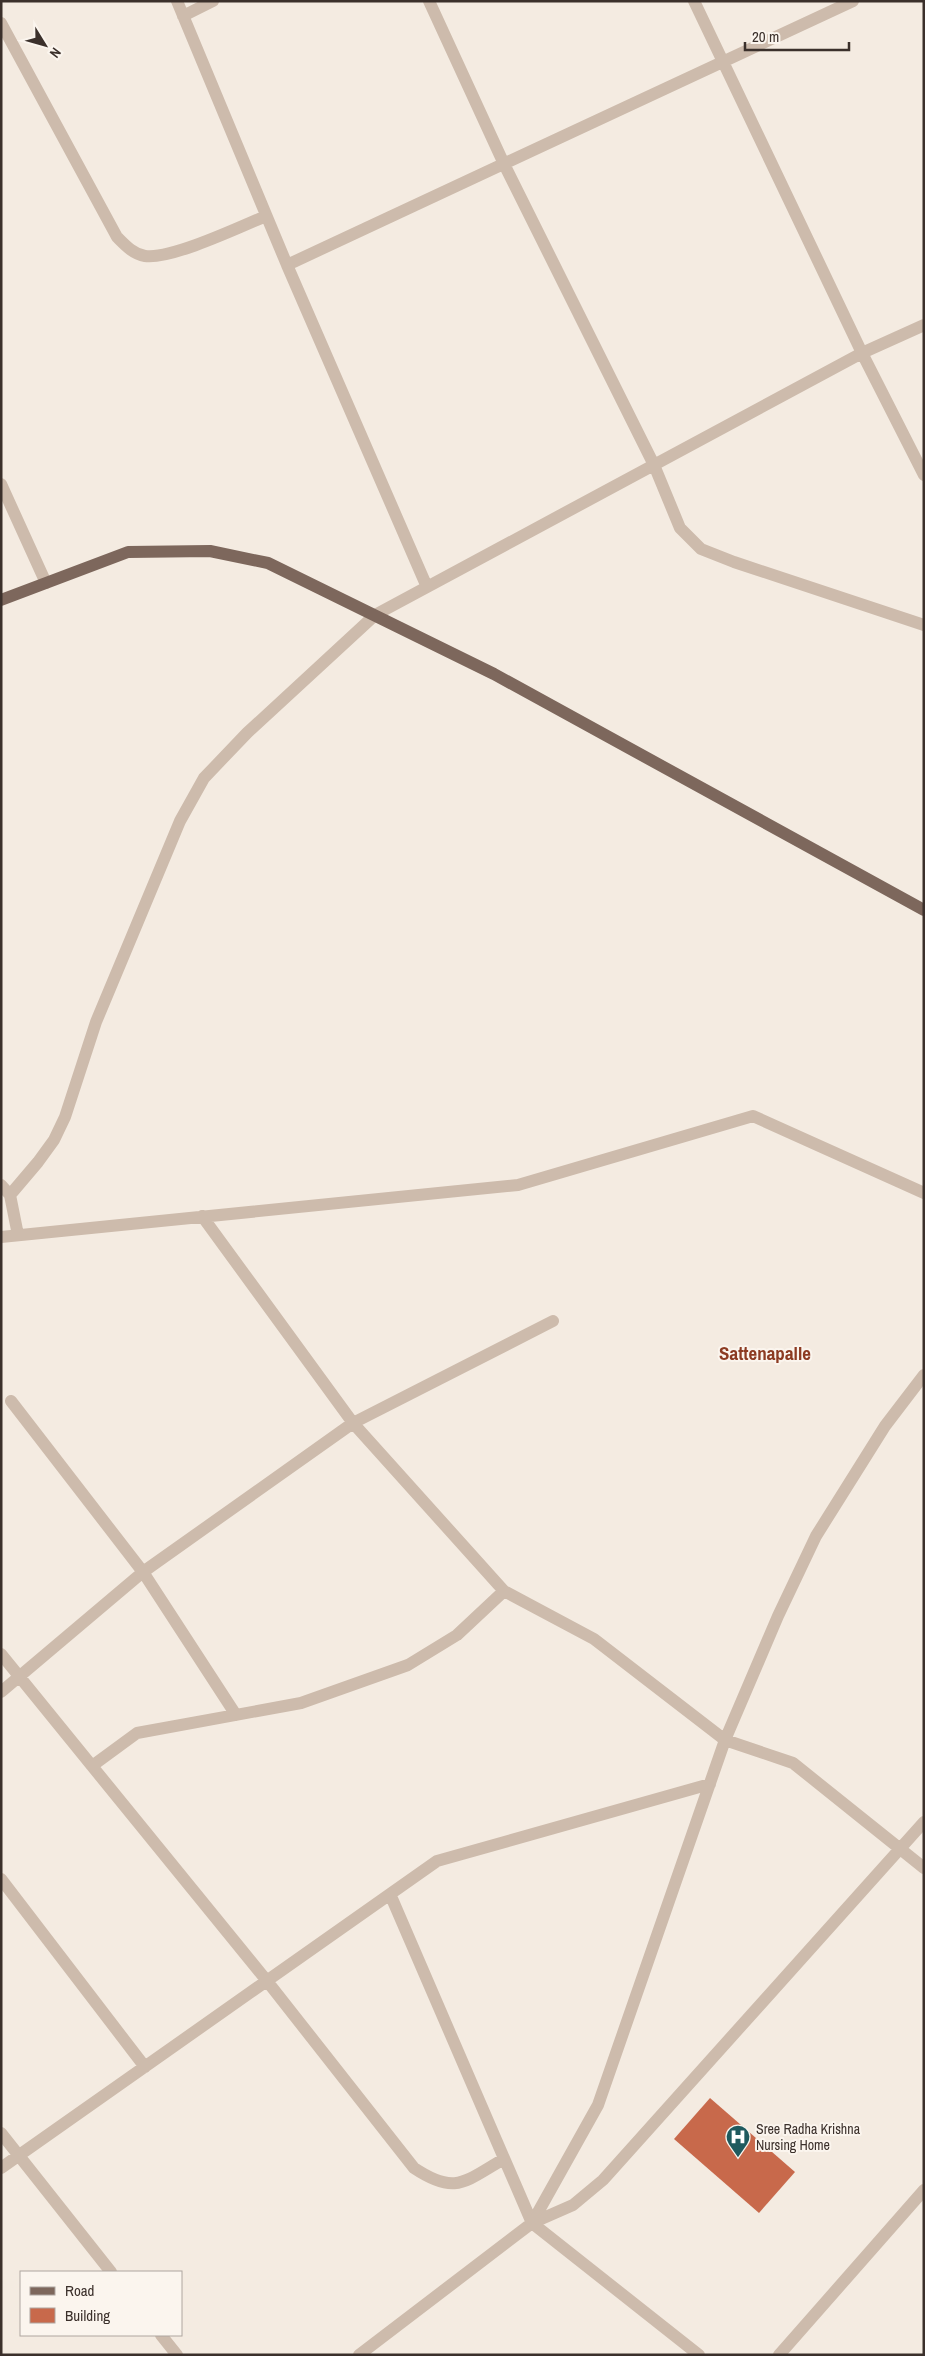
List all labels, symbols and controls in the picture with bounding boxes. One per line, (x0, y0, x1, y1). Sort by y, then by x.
north arrow (20, 20, 70, 70)
scale bar (745, 20, 849, 52)
text: 20 m (752, 26, 779, 47)
text: N (46, 44, 65, 62)
district label: Sattenapalle (719, 1340, 811, 1366)
place label: Sree Radha Krishna Nursing Home (756, 2120, 861, 2154)
hospital icon: Sree Radha Krishna Nursing Home (725, 2124, 751, 2158)
legend (20, 2271, 182, 2336)
text: Road (65, 2280, 94, 2301)
text: Building (65, 2305, 110, 2326)

